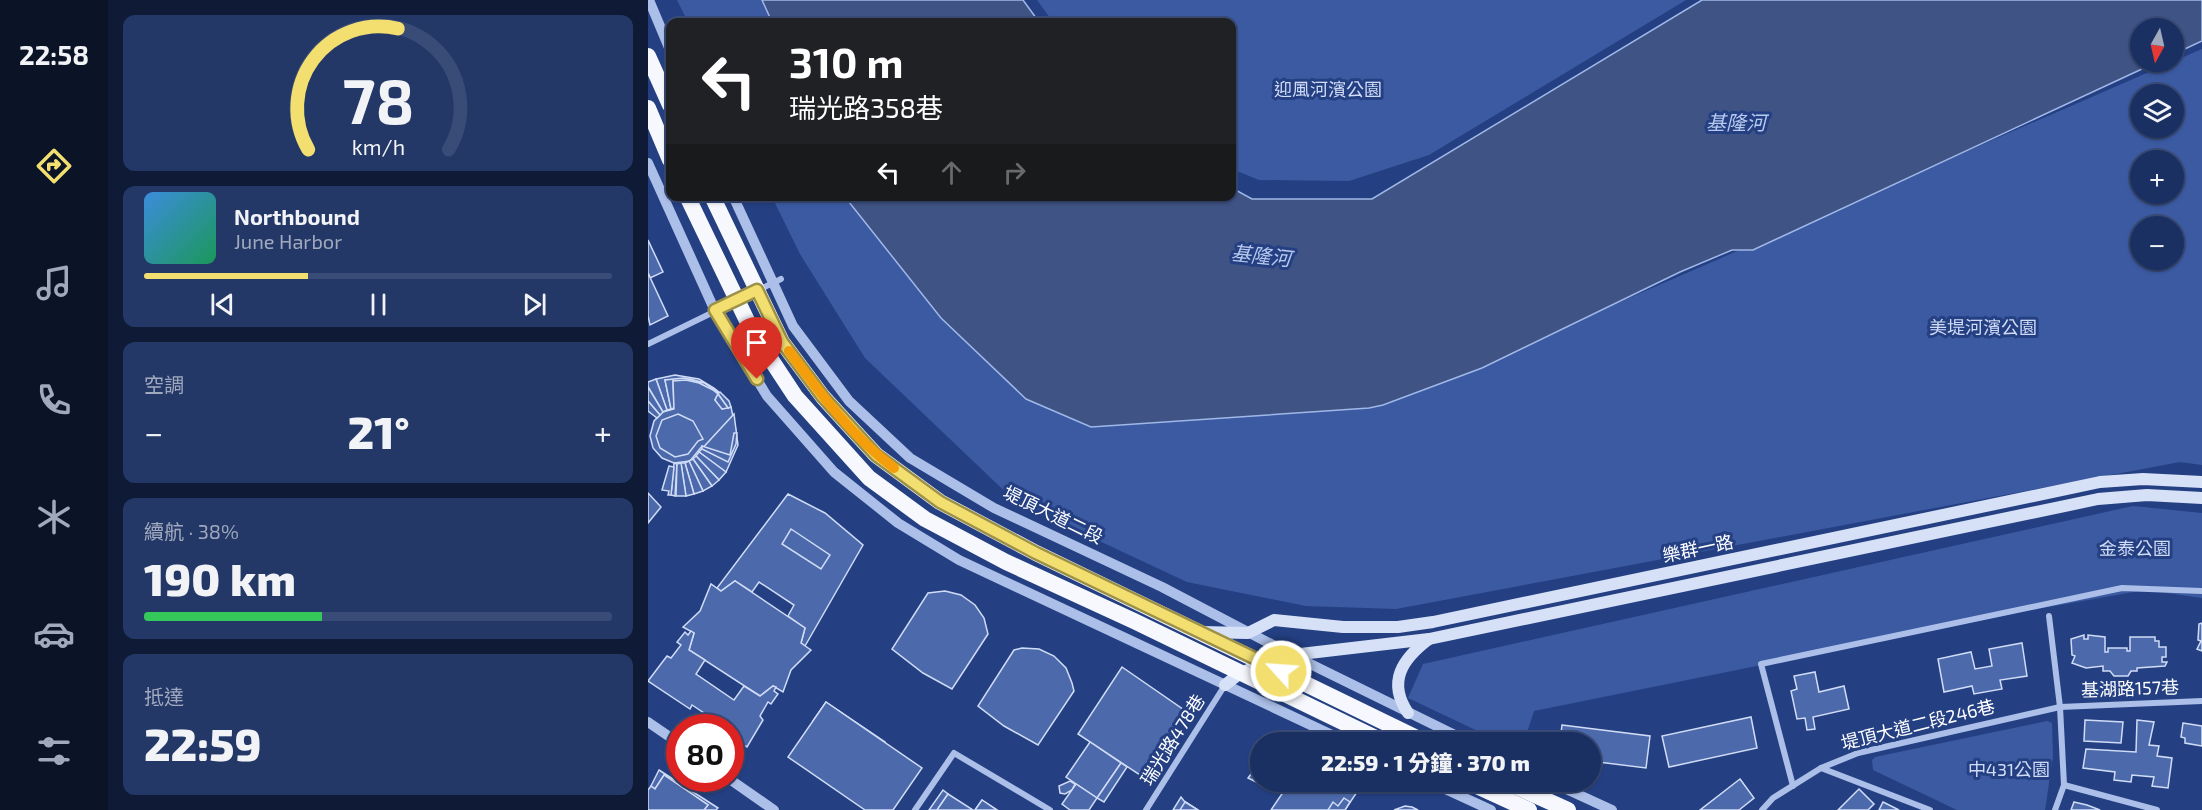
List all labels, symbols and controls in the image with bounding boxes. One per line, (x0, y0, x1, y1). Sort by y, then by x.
north arrow (2130, 18, 2184, 72)
map controls (2130, 18, 2184, 270)
text: 310 m (789, 36, 904, 86)
text: 22:58 (19, 38, 89, 70)
icon: left (690, 42, 768, 120)
text: 78 (342, 62, 414, 137)
park label: 迎風河濱公園 (1274, 78, 1382, 100)
button: layers (2130, 84, 2184, 138)
text: 瑞光路358巷 (789, 91, 943, 123)
water label: 基隆河 (1706, 110, 1770, 134)
text: km/h (351, 134, 405, 159)
icon: directions (33, 145, 75, 187)
button: + (2130, 150, 2184, 204)
icon: left (872, 156, 905, 189)
icon: ahead (935, 156, 968, 189)
icon: right (998, 156, 1031, 189)
text: Northbound (234, 203, 360, 229)
button: − (2130, 216, 2184, 270)
text: June Harbor (234, 229, 342, 253)
water label: 基隆河 (1230, 240, 1296, 270)
icon: music (33, 262, 75, 304)
icon: previous (206, 288, 239, 321)
icon: pause (362, 288, 395, 321)
icon: next (518, 288, 551, 321)
park label: 美堤河濱公園 (1929, 316, 2037, 338)
pin (731, 317, 782, 379)
icon: arrive (740, 326, 773, 359)
text: 空調 (144, 372, 184, 396)
icon: phone (33, 379, 75, 421)
text: 21° (348, 404, 410, 458)
text: − (144, 412, 163, 452)
text: + (594, 412, 612, 452)
street label: 堤頂大道二段 (1000, 481, 1107, 548)
icon: climate (33, 496, 75, 538)
text: 續航 · 38% (144, 519, 239, 543)
street label: 樂群一路 (1660, 530, 1735, 566)
park label: 金泰公園 (2099, 537, 2171, 559)
text: 190 km (144, 551, 296, 605)
icon: car (33, 613, 75, 655)
position arrow (1249, 639, 1313, 703)
street label: 基湖路157巷 (2081, 675, 2179, 701)
text: 抵達 (144, 684, 184, 708)
street label: 瑞光路478巷 (1135, 690, 1209, 789)
street label: 堤頂大道二段246巷 (1839, 694, 1997, 754)
speed limit sign: 80 (666, 714, 744, 792)
text: 22:59 (144, 716, 262, 770)
icon: filters (33, 730, 75, 772)
text: 22:59 · 1 分鐘 · 370 m (1321, 749, 1530, 775)
park label: 中431公園 (1968, 758, 2050, 780)

